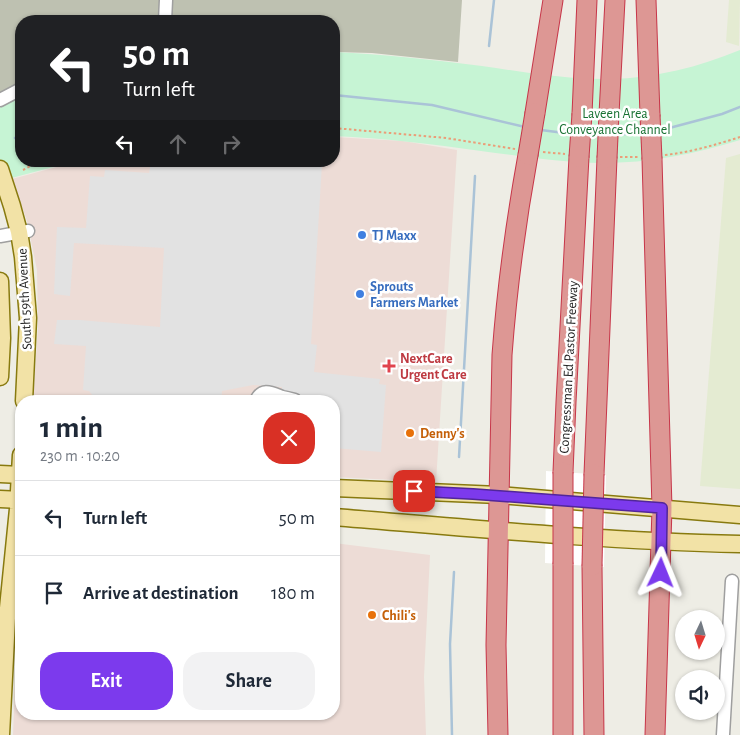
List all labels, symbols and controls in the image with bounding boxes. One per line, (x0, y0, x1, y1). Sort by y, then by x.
icon: left (40, 35, 105, 100)
text: 50 m (123, 37, 190, 72)
text: Turn left (123, 78, 195, 100)
park label: Laveen Area Conveyance Channel (559, 107, 671, 137)
icon: left (111, 130, 139, 158)
icon: ahead (164, 130, 192, 158)
icon: right (217, 130, 245, 158)
marker: TJ Maxx (356, 229, 368, 241)
place label: TJ Maxx (372, 229, 417, 243)
street label: South 59th Avenue (15, 248, 35, 350)
place label: Sprouts Farmers Market (370, 280, 459, 310)
street label: Congressman Ed Pastor Freeway (557, 280, 581, 454)
marker: Sprouts Farmers Market (354, 288, 366, 300)
place label: NextCare Urgent Care (400, 352, 467, 382)
marker: NextCare Urgent Care (382, 359, 396, 373)
button: close (263, 412, 315, 464)
text: 1 min (40, 413, 103, 443)
marker: Denny's (404, 427, 416, 439)
place label: Denny's (420, 427, 465, 441)
text: 230 m · 10:20 (40, 448, 120, 464)
pin (393, 470, 435, 512)
icon: arrive (400, 477, 428, 505)
icon: left (40, 504, 68, 532)
text: Turn left (83, 509, 147, 528)
text: 50 m (279, 509, 315, 528)
position arrow (634, 546, 686, 598)
icon: arrive (40, 579, 68, 607)
text: Arrive at destination (83, 584, 239, 603)
text: 180 m (271, 584, 315, 603)
marker: Chili's (366, 609, 378, 621)
place label: Chili's (382, 609, 416, 623)
north arrow (675, 610, 725, 660)
map controls (675, 610, 725, 720)
button: Exit (40, 652, 173, 710)
button: Share (183, 652, 315, 710)
button: sound (675, 670, 725, 720)

